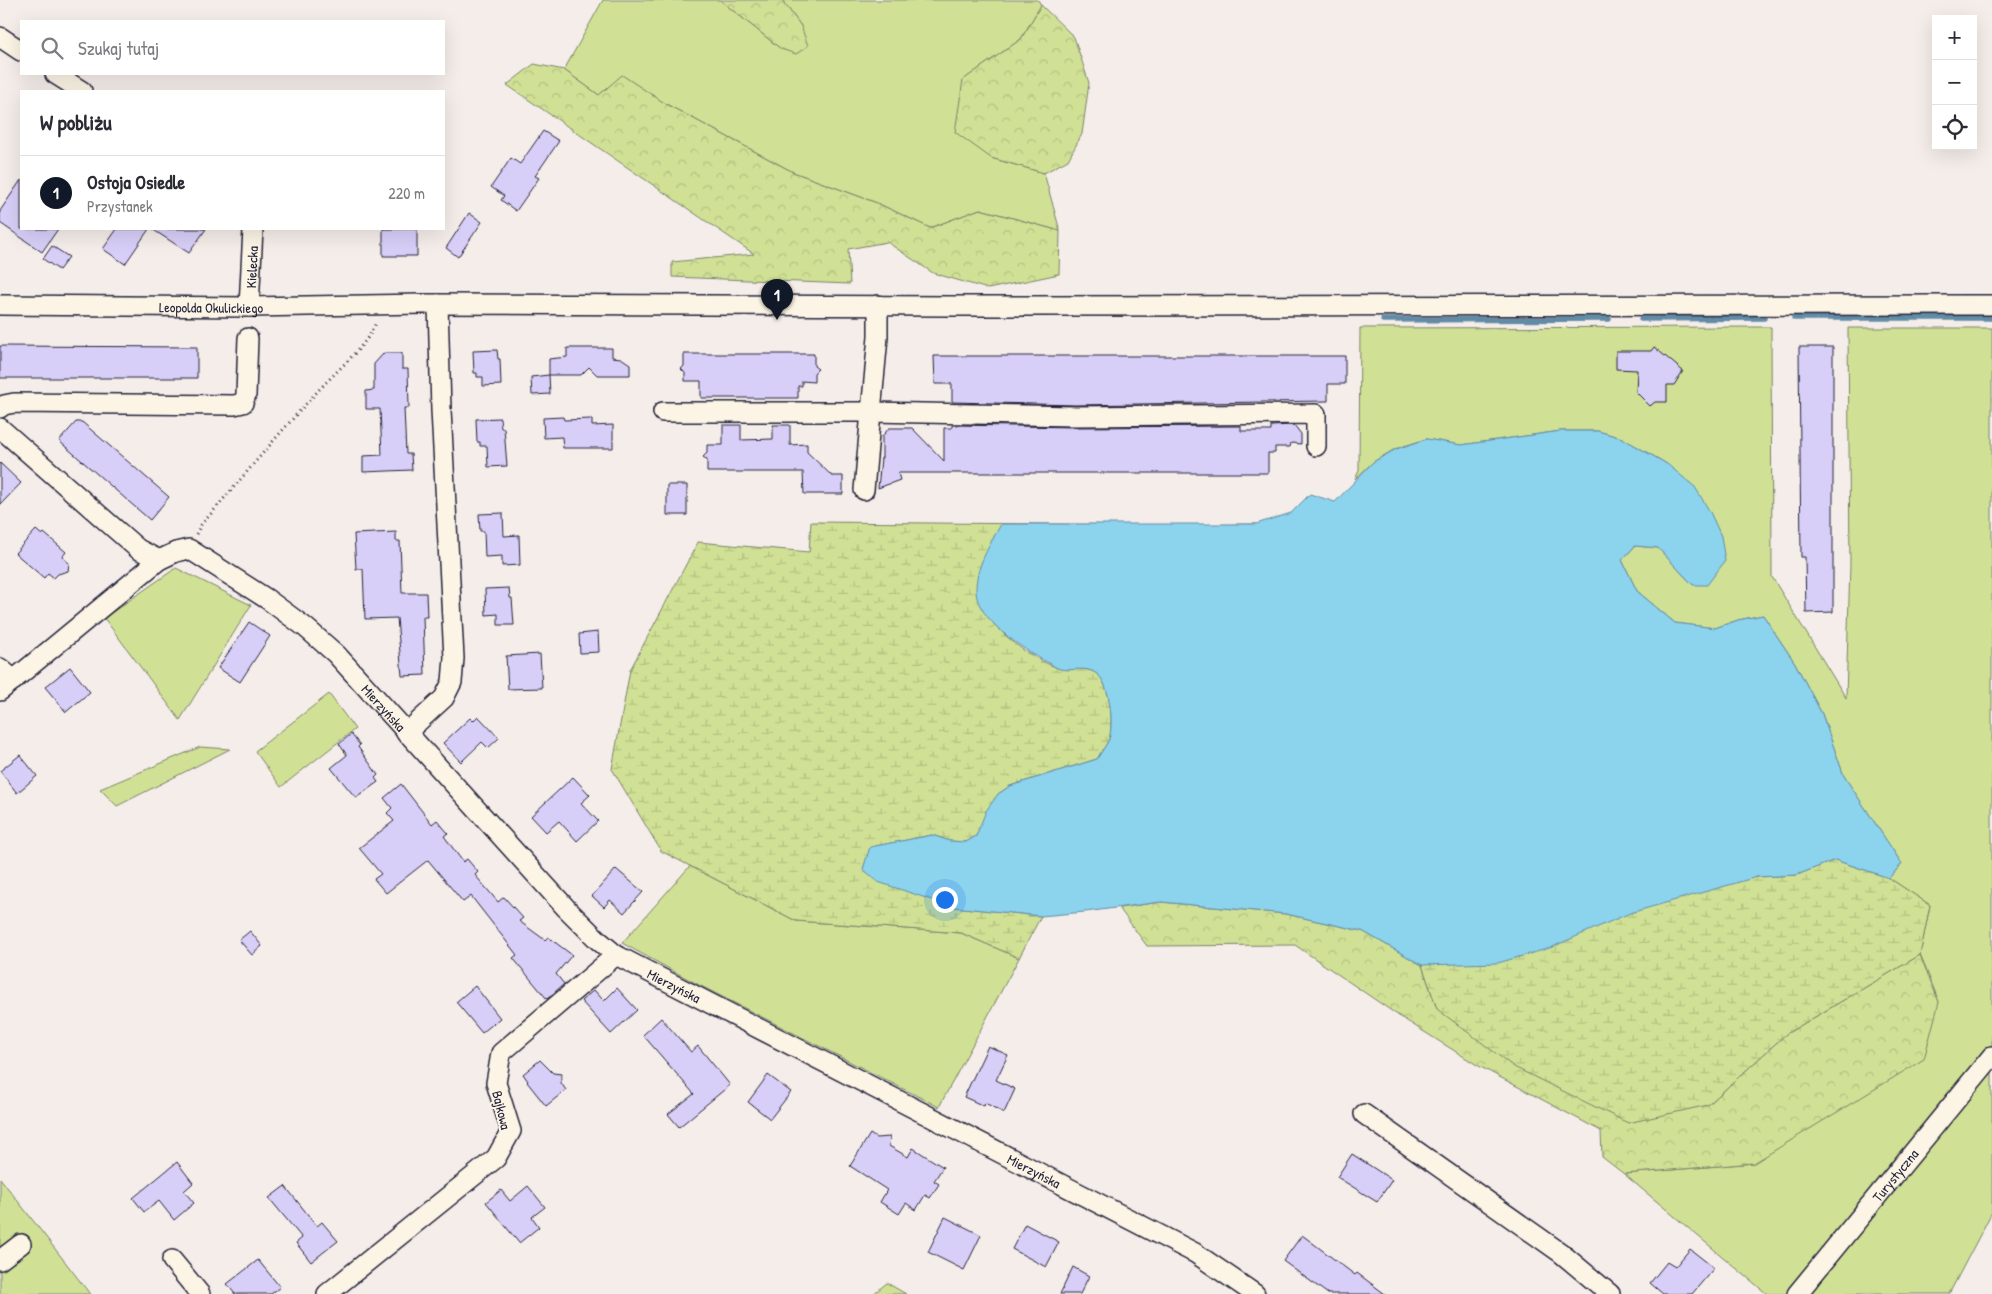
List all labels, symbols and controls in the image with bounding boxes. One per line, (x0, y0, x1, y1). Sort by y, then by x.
map controls (1932, 15, 1977, 150)
button: + (1932, 15, 1977, 60)
search box (20, 20, 445, 75)
icon: search (38, 34, 66, 62)
text: Szukaj tutaj (78, 35, 159, 61)
button: − (1932, 60, 1977, 105)
button: locate (1932, 105, 1977, 150)
text: W pobliżu (40, 108, 112, 137)
text: Ostoja Osiedle (87, 169, 185, 195)
text: 1 (53, 182, 59, 204)
text: 220 m (388, 182, 425, 204)
text: Przystanek (87, 195, 153, 217)
street label: Kielecka (240, 245, 262, 289)
pin: 1 (761, 279, 793, 320)
street label: Leopolda Okulickiego (159, 297, 263, 317)
street label: Mierzyńska (358, 680, 411, 735)
your location (932, 887, 958, 913)
street label: Mierzyńska (644, 963, 705, 1007)
street label: Bajkowa (487, 1089, 516, 1132)
street label: Turystyczna (1867, 1144, 1922, 1205)
street label: Mierzyńska (1005, 1149, 1065, 1192)

